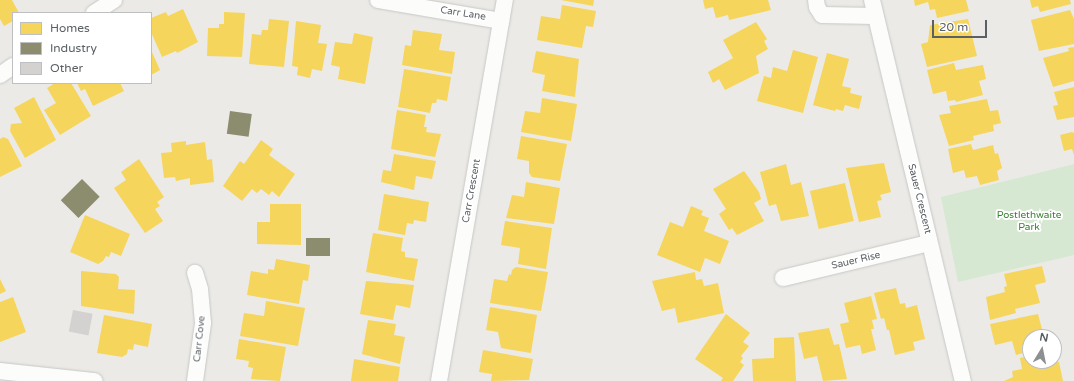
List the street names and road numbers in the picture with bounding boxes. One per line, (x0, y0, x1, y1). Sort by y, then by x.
street label: Carr Lane (439, 4, 487, 24)
street label: Carr Crescent (460, 158, 484, 224)
street label: Sauer Crescent (905, 163, 933, 235)
street label: Sauer Rise (830, 250, 882, 272)
street label: Carr Cove (192, 315, 208, 363)

